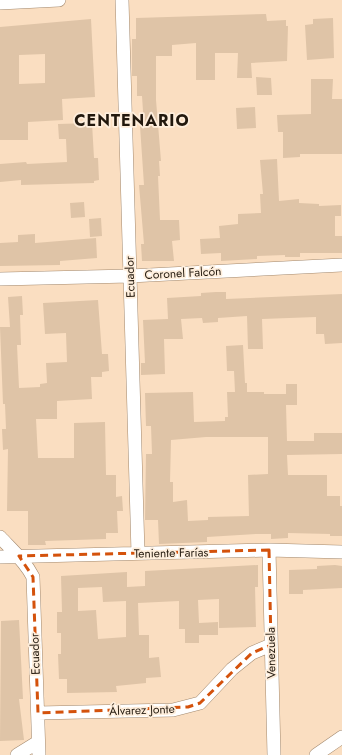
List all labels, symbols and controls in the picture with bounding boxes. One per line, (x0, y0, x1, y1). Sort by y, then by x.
district label: CENTENARIO (74, 109, 190, 132)
street label: Ecuador (120, 255, 140, 298)
street label: Coronel Falcón (144, 262, 222, 284)
street label: Teniente Farías (134, 543, 208, 563)
street label: Venezuela (262, 627, 280, 679)
street label: Ecuador (25, 632, 45, 675)
street label: Álvarez Jonte (109, 700, 175, 720)

